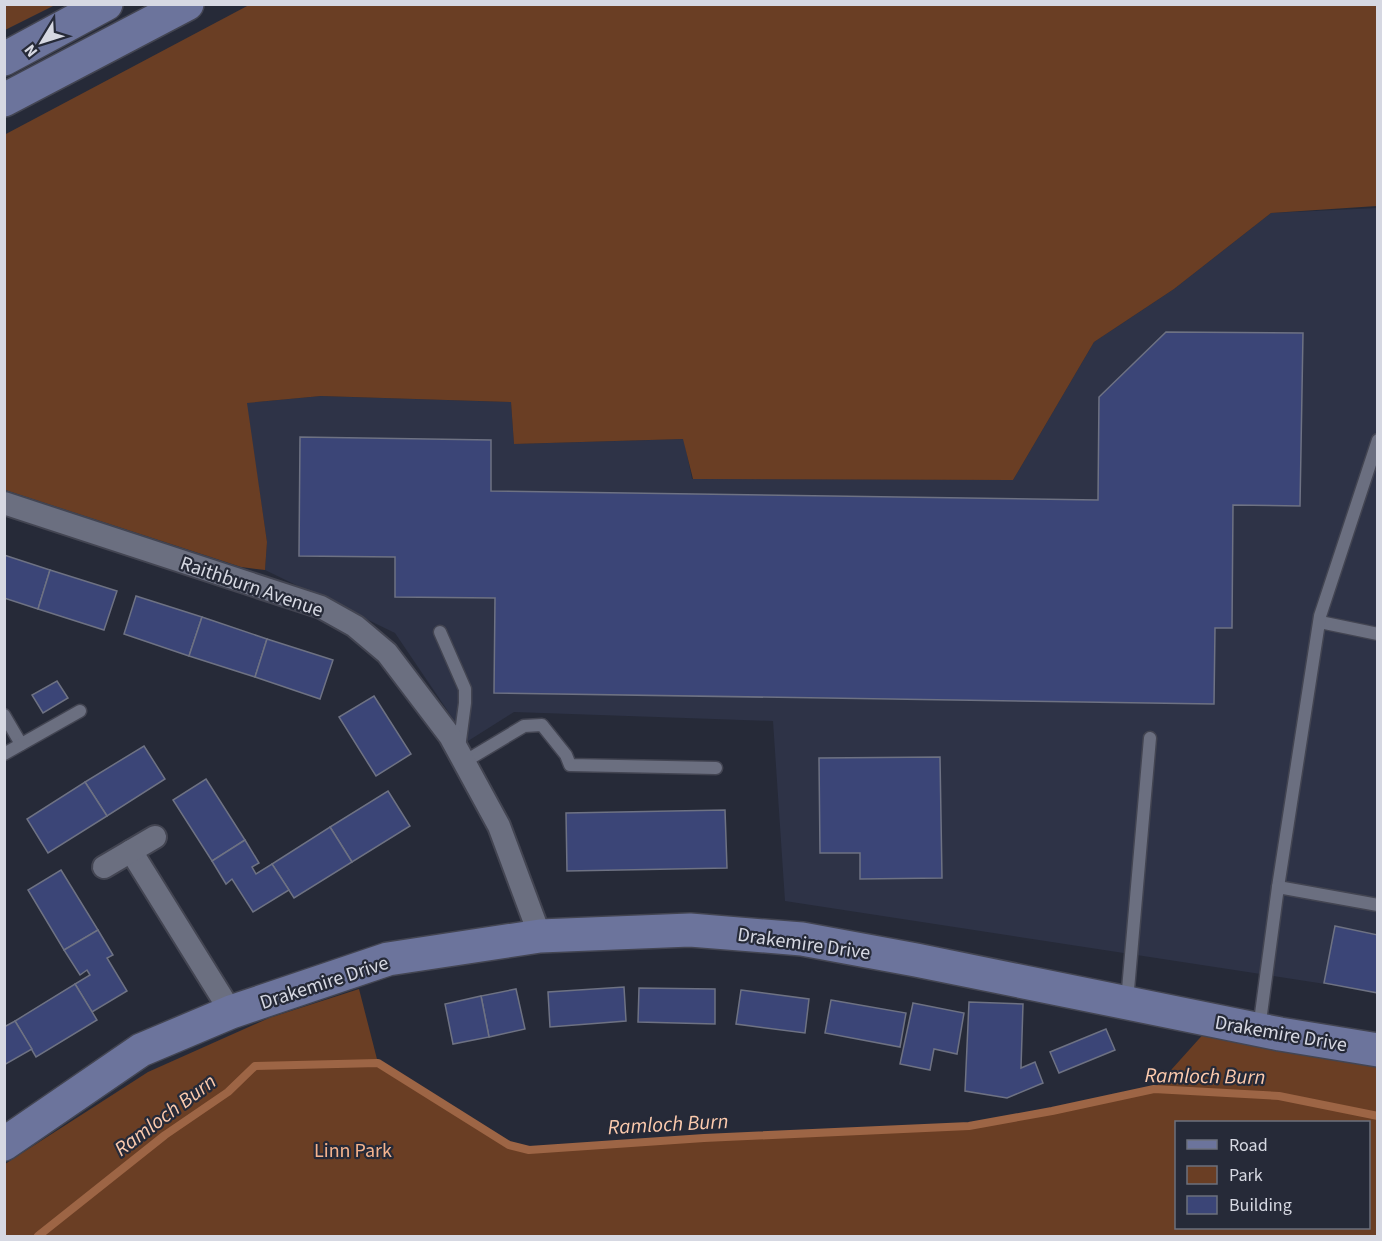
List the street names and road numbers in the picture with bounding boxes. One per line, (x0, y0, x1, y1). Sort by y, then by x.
street label: Raithburn Avenue (176, 549, 327, 625)
street label: Drakemire Drive (736, 921, 872, 967)
street label: Drakemire Drive (256, 949, 392, 1017)
street label: Drakemire Drive (1213, 1009, 1349, 1059)

